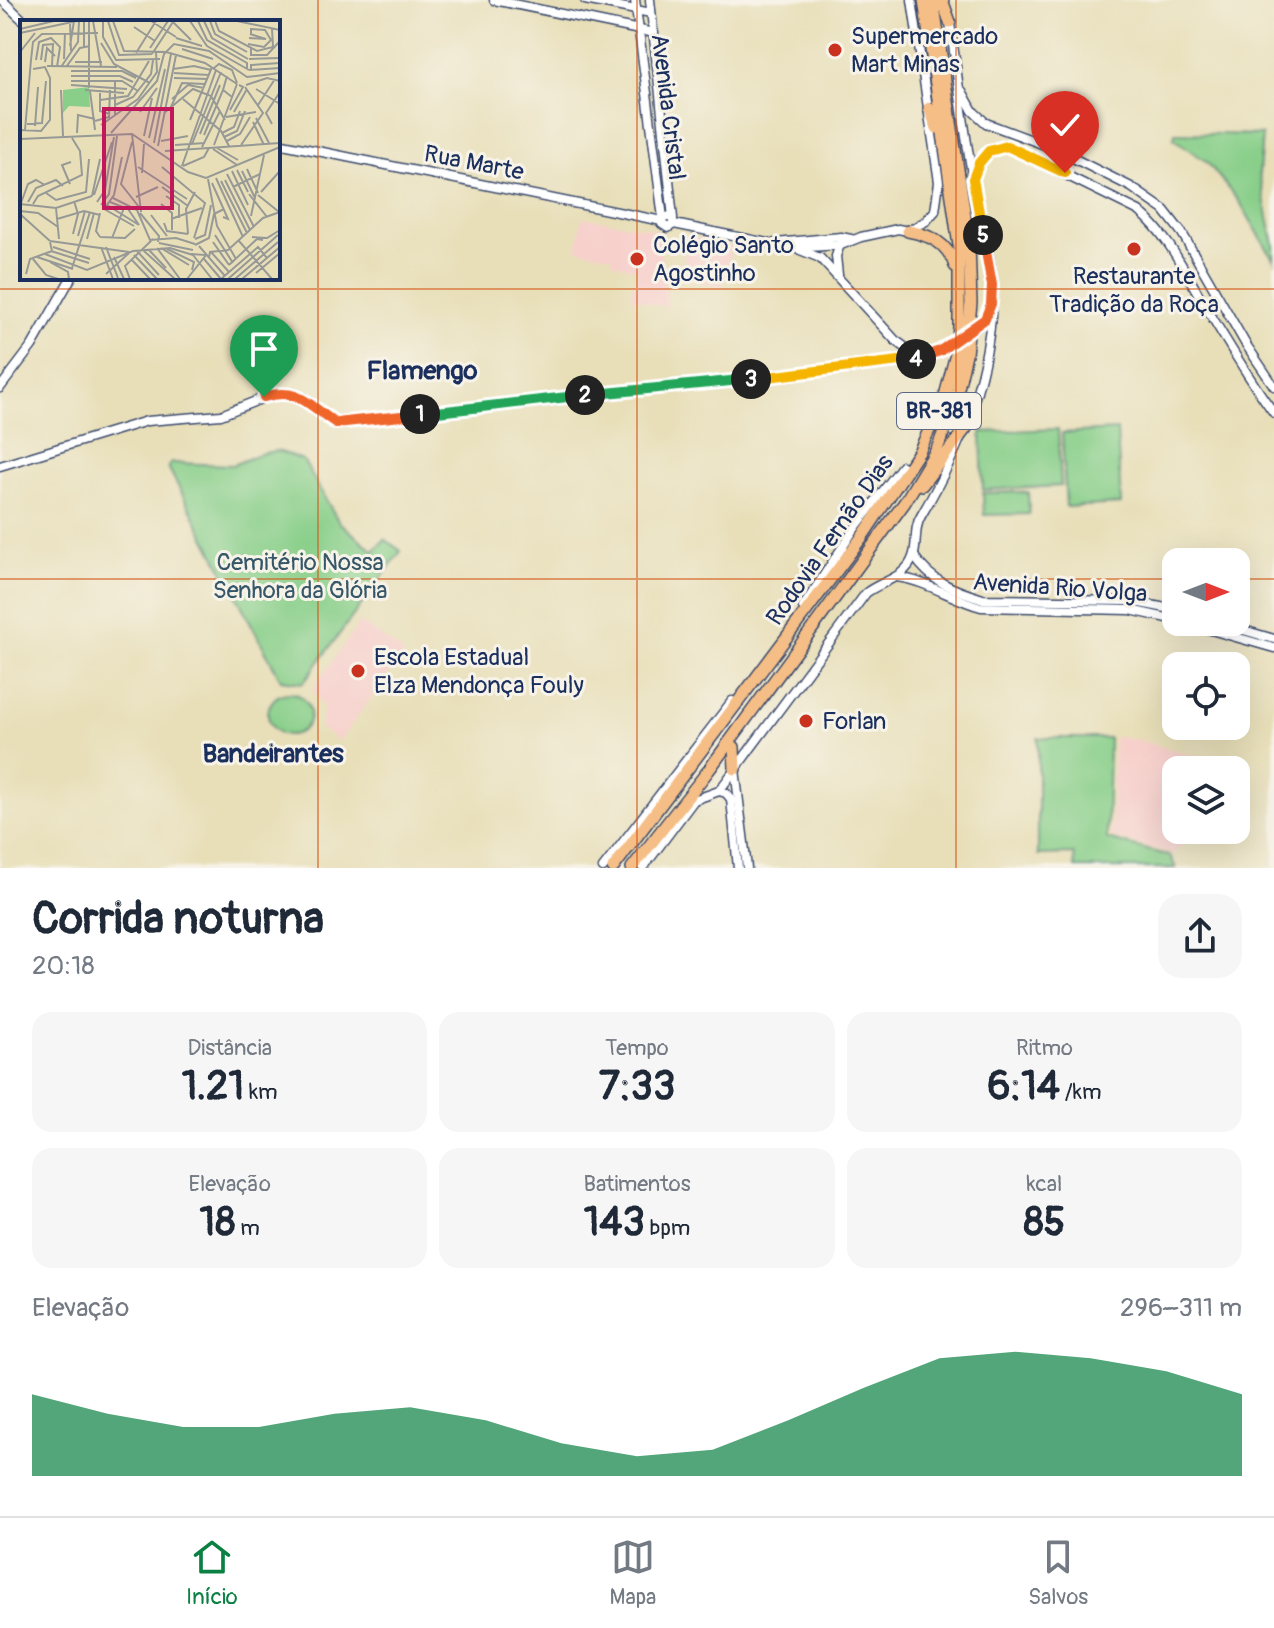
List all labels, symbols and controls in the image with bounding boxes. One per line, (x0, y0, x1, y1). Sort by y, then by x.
inset map (20, 20, 280, 280)
place label: Supermercado Mart Minas (851, 22, 998, 79)
street label: Avenida Cristal (645, 32, 691, 182)
marker: Supermercado Mart Minas (826, 41, 844, 59)
pin (1031, 91, 1099, 173)
icon: check (1043, 103, 1087, 147)
street label: Rua Marte (422, 139, 526, 187)
pin: 5 (963, 215, 1003, 255)
text: 5 (977, 221, 989, 249)
place label: Colégio Santo Agostinho (653, 231, 794, 288)
marker: Restaurante Tradição da Roça (1125, 240, 1143, 258)
marker: Colégio Santo Agostinho (628, 250, 646, 268)
place label: Restaurante Tradição da Roça (1049, 262, 1219, 319)
pin (230, 315, 298, 397)
icon: arrive (242, 327, 286, 371)
pin: 4 (896, 339, 936, 379)
text: 4 (910, 345, 922, 373)
district label: Flamengo (366, 355, 478, 387)
pin: 3 (731, 359, 771, 399)
text: 3 (745, 365, 757, 393)
pin: 2 (565, 375, 605, 415)
text: 2 (579, 381, 591, 409)
road number: BR-381 (897, 393, 981, 429)
pin: 1 (400, 394, 440, 434)
text: 1 (416, 400, 424, 428)
street label: Rodovia Fernão Dias (760, 449, 900, 631)
park label: Cemitério Nossa Senhora da Glória (213, 548, 387, 605)
north arrow (1162, 548, 1250, 636)
map controls (1162, 548, 1250, 844)
street label: Avenida Rio Volga (972, 567, 1148, 609)
place label: Escola Estadual Elza Mendonça Fouly (374, 643, 584, 700)
button: locate (1162, 652, 1250, 740)
marker: Escola Estadual Elza Mendonça Fouly (349, 662, 367, 680)
place label: Forlan (822, 707, 886, 736)
marker: Forlan (797, 712, 815, 730)
district label: Bandeirantes (202, 738, 344, 770)
button: layers (1162, 756, 1250, 844)
text: Corrida noturna (32, 892, 324, 947)
button: share (1158, 894, 1242, 978)
text: 20:18 (32, 950, 95, 982)
text: Distância (187, 1034, 272, 1062)
text: Tempo (605, 1034, 669, 1062)
text: Ritmo (1016, 1034, 1073, 1062)
text: 1.21 (182, 1062, 244, 1111)
text: 7:33 (599, 1062, 675, 1111)
text: 6:14 (987, 1062, 1060, 1111)
text: km (244, 1078, 278, 1106)
text: /km (1060, 1078, 1101, 1106)
text: Elevação (189, 1170, 271, 1198)
text: Batimentos (584, 1170, 690, 1198)
text: kcal (1026, 1170, 1062, 1198)
text: 18 (200, 1198, 235, 1247)
text: 143 (584, 1198, 645, 1247)
text: 85 (1023, 1198, 1065, 1247)
text: m (235, 1214, 260, 1242)
text: bpm (645, 1214, 690, 1242)
text: Elevação (32, 1292, 129, 1324)
text: 296–311 m (1120, 1292, 1242, 1324)
tab: Início (186, 1535, 238, 1611)
tab: Mapa (610, 1535, 656, 1611)
tab: Salvos (1028, 1535, 1088, 1611)

